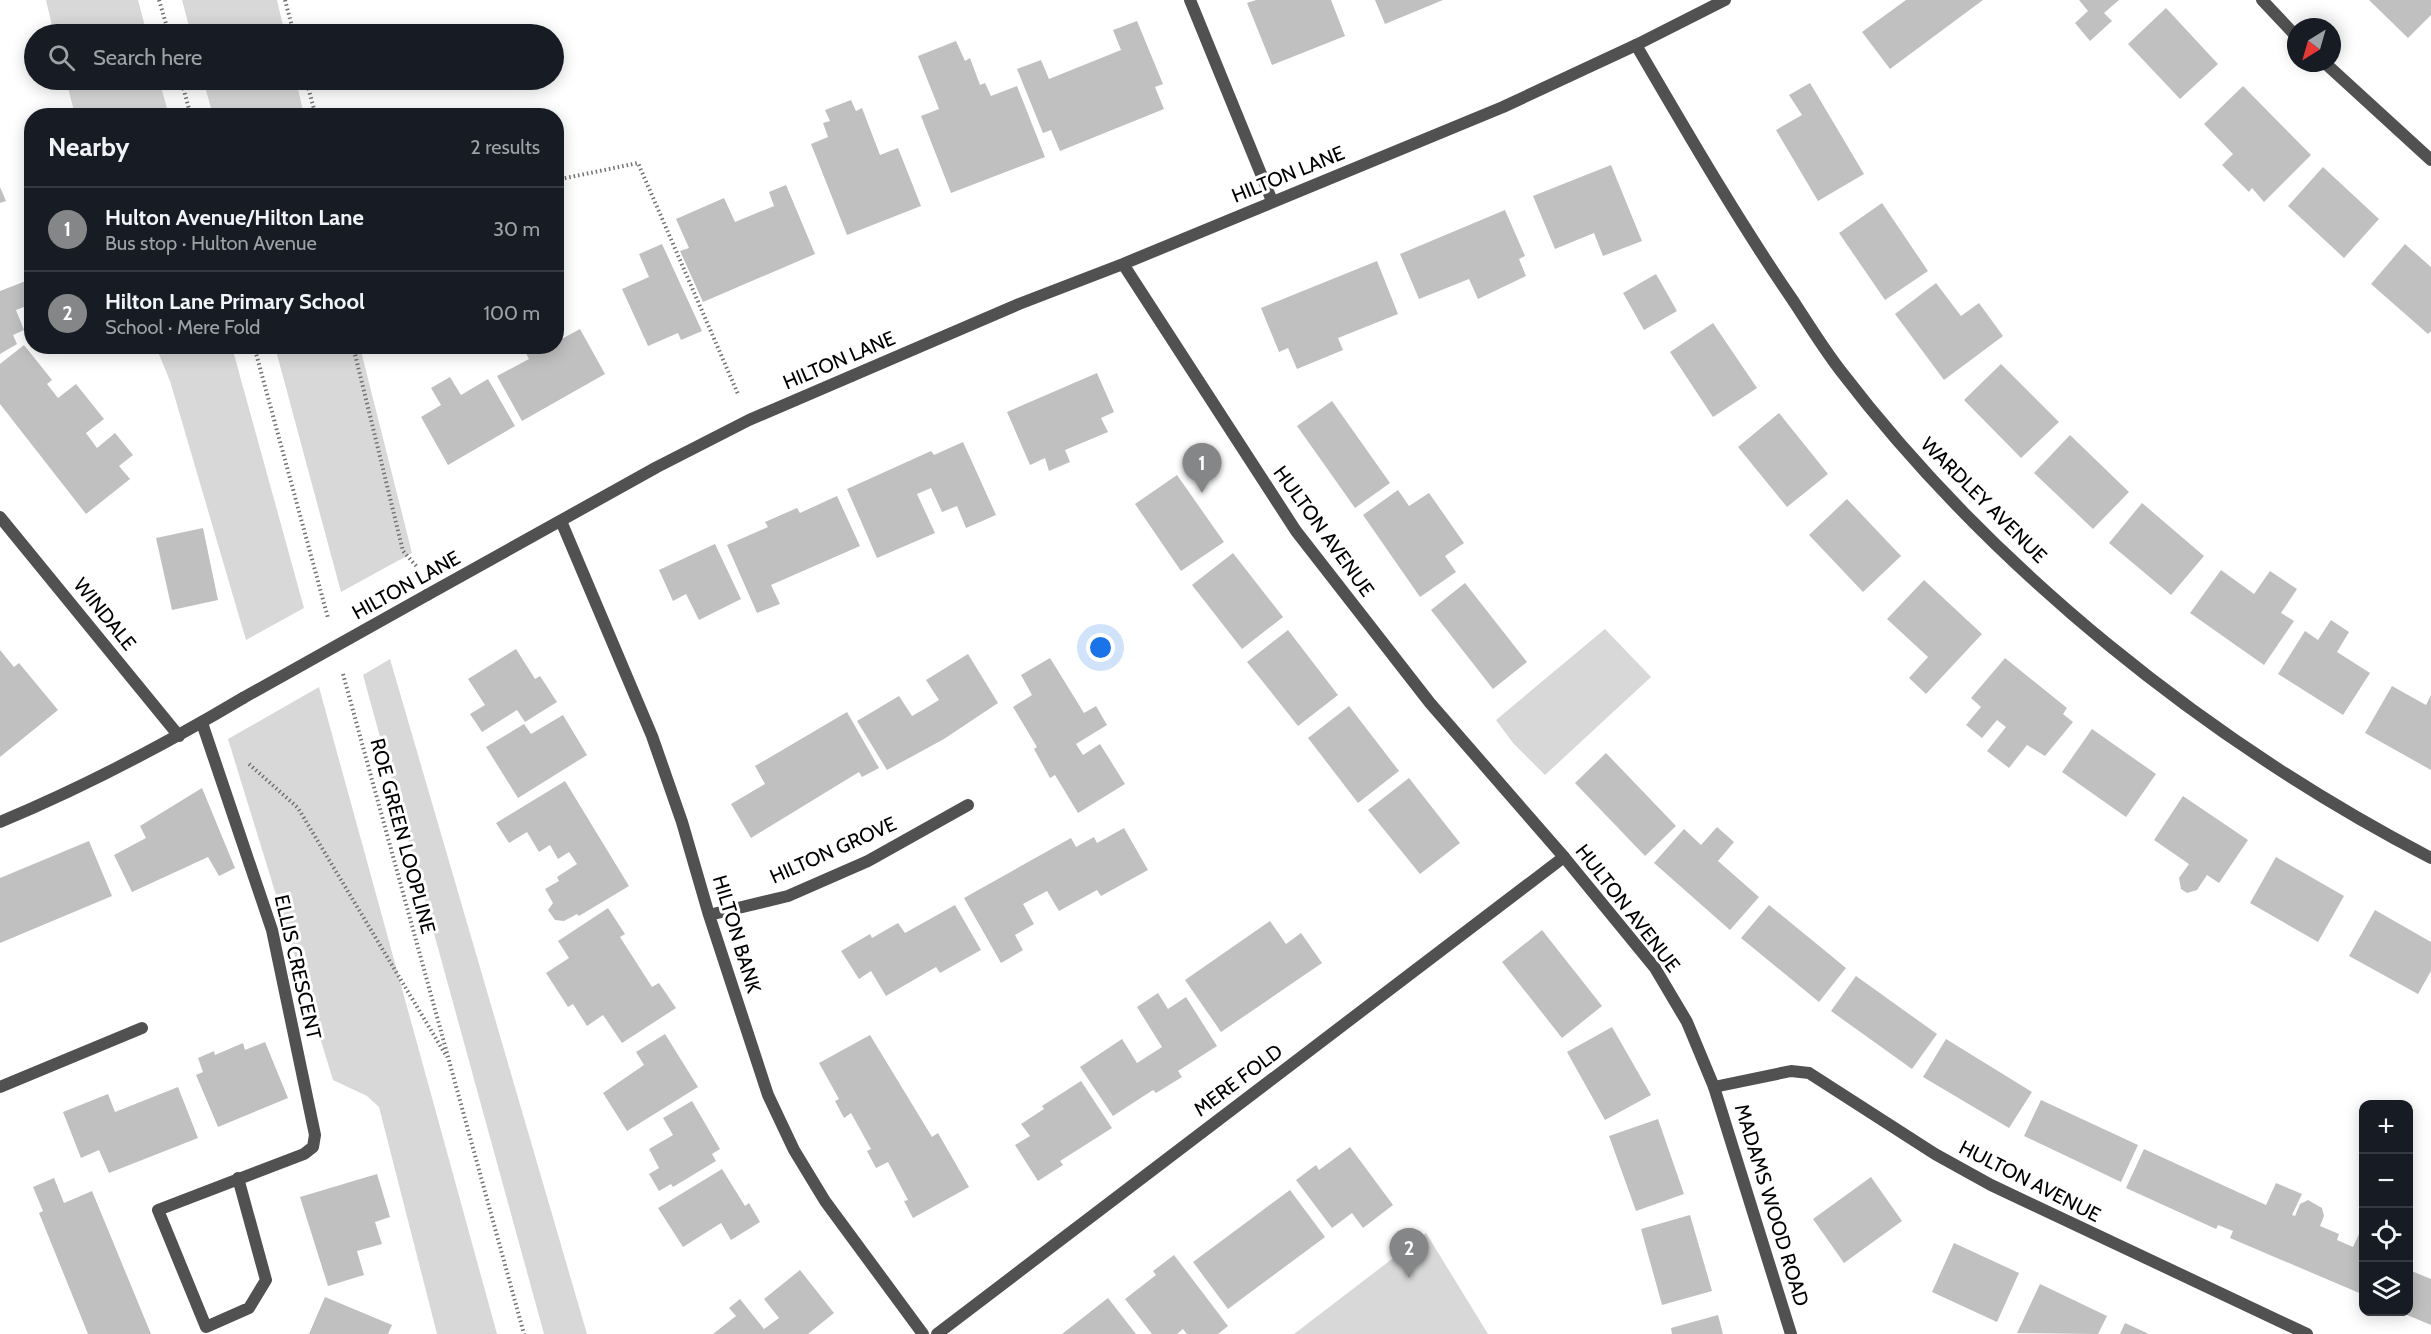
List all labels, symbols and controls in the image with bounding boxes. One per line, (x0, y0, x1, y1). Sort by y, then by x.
north arrow (2287, 18, 2341, 72)
search box (24, 24, 564, 90)
icon: search (45, 41, 78, 74)
text: Search here (93, 44, 202, 71)
text: Nearby (48, 131, 129, 163)
text: 2 results (470, 135, 540, 159)
street label: HILTON LANE (1228, 140, 1348, 208)
text: Hulton Avenue/Hilton Lane (105, 204, 364, 231)
text: 1 (64, 217, 71, 241)
text: 30 m (493, 217, 540, 241)
text: Bus stop · Hulton Avenue (105, 231, 317, 255)
text: Hilton Lane Primary School (105, 288, 365, 315)
text: 2 (62, 301, 73, 325)
text: 100 m (484, 301, 540, 325)
text: School · Mere Fold (105, 315, 260, 339)
street label: HILTON LANE (779, 326, 899, 394)
street label: WARDLEY AVENUE (1916, 432, 2052, 568)
pin: 1 (1182, 444, 1222, 493)
street label: HULTON AVENUE (1269, 461, 1379, 601)
street label: HILTON LANE (348, 546, 464, 624)
street label: WINDALE (69, 573, 141, 655)
your location (1086, 633, 1115, 662)
street label: ROE GREEN LOOPLINE (365, 736, 441, 936)
street label: HILTON GROVE (766, 811, 900, 889)
street label: HULTON AVENUE (1571, 839, 1685, 977)
street label: HILTON BANK (708, 872, 766, 996)
street label: ELLIS CRESCENT (270, 892, 326, 1042)
street label: MERE FOLD (1189, 1039, 1287, 1121)
map controls (2359, 1100, 2413, 1316)
button: + (2359, 1100, 2413, 1154)
street label: MADAMS WOOD ROAD (1730, 1101, 1814, 1309)
street label: HULTON AVENUE (1955, 1135, 2105, 1227)
button: − (2359, 1154, 2413, 1208)
button: locate (2359, 1208, 2413, 1262)
pin: 2 (1390, 1228, 1428, 1278)
button: layers (2359, 1262, 2413, 1316)

